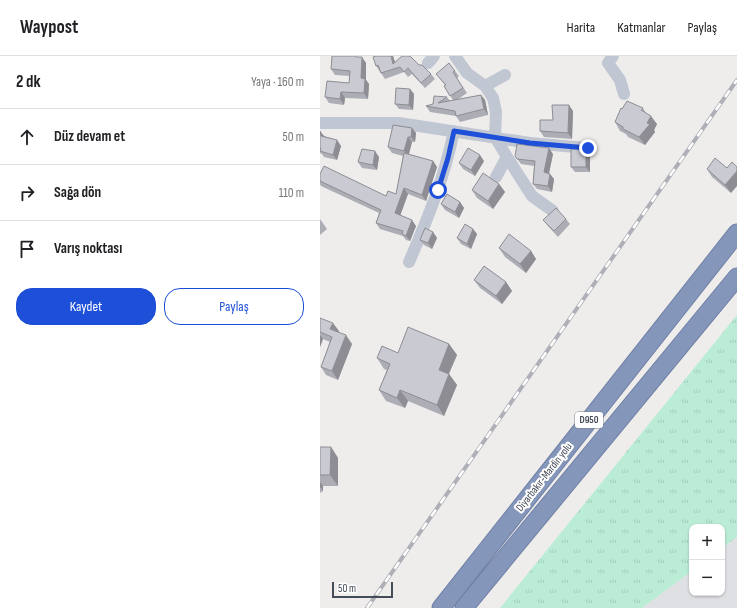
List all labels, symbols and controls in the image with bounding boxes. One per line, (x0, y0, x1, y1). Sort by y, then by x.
text: Waypost (20, 16, 78, 39)
text: Harita (567, 19, 595, 36)
text: Katmanlar (617, 19, 666, 36)
text: Paylaş (688, 19, 717, 36)
text: 2 dk (16, 72, 41, 92)
text: Yaya · 160 m (251, 74, 304, 90)
icon: ahead (16, 126, 38, 148)
text: Düz devam et (54, 127, 125, 146)
text: 50 m (283, 129, 304, 145)
route end (579, 139, 597, 157)
route start (429, 181, 447, 199)
icon: right (16, 182, 38, 204)
text: Sağa dön (54, 183, 101, 202)
text: 110 m (279, 185, 304, 201)
icon: arrive (16, 238, 38, 260)
text: Varış noktası (54, 239, 122, 258)
button: Kaydet (16, 288, 156, 325)
button: Paylaş (164, 288, 304, 325)
road number: D950 (575, 412, 603, 428)
street label: Diyarbakır-Mardin yolu (513, 440, 575, 514)
map controls (689, 524, 725, 596)
button: + (689, 524, 725, 560)
button: − (689, 560, 725, 596)
scale bar (332, 580, 393, 599)
text: 50 m (338, 582, 356, 595)

